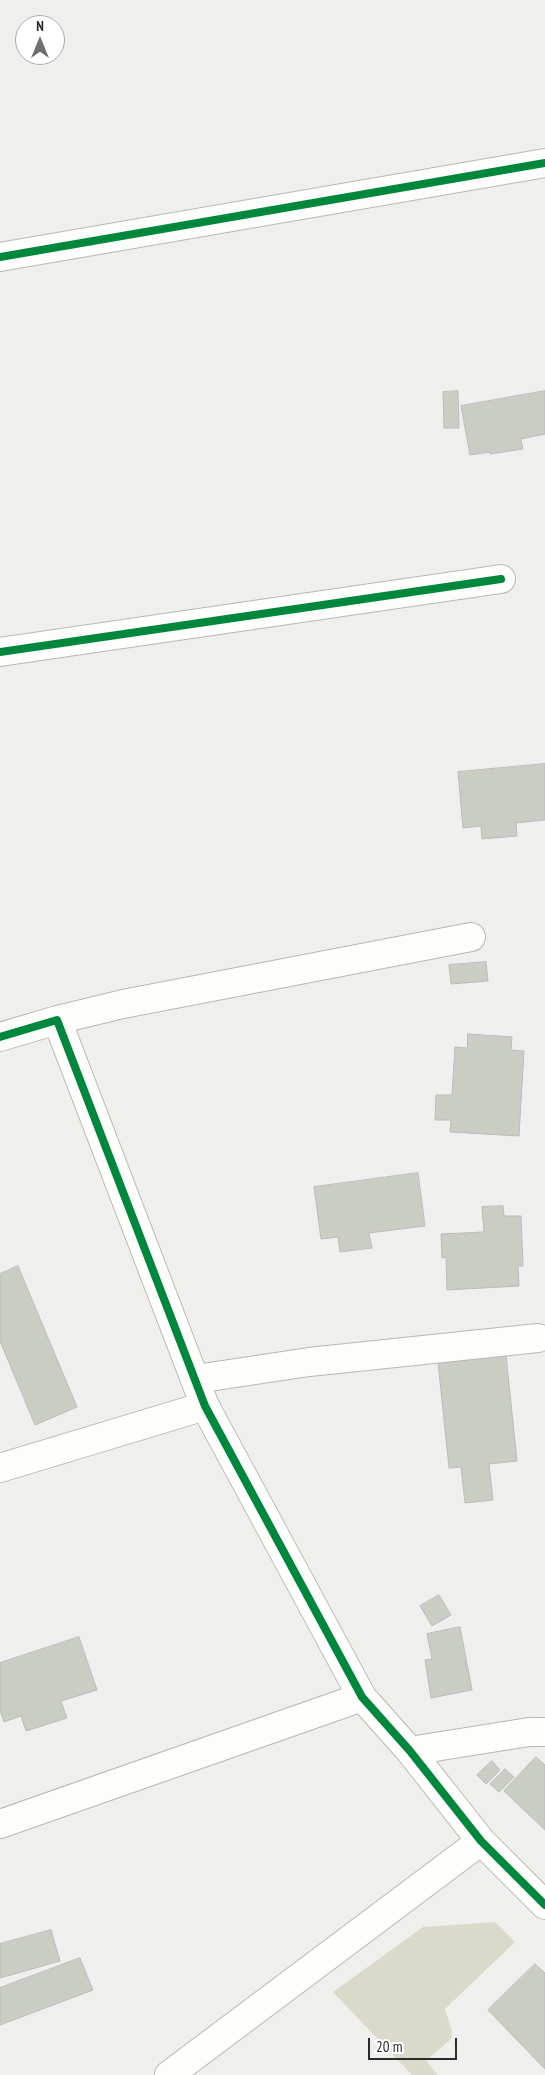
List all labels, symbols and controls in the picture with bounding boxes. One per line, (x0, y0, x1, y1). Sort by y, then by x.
north arrow (15, 15, 65, 65)
text: N (36, 17, 44, 35)
scale bar (370, 2028, 459, 2060)
text: 20 m (376, 2037, 402, 2056)

